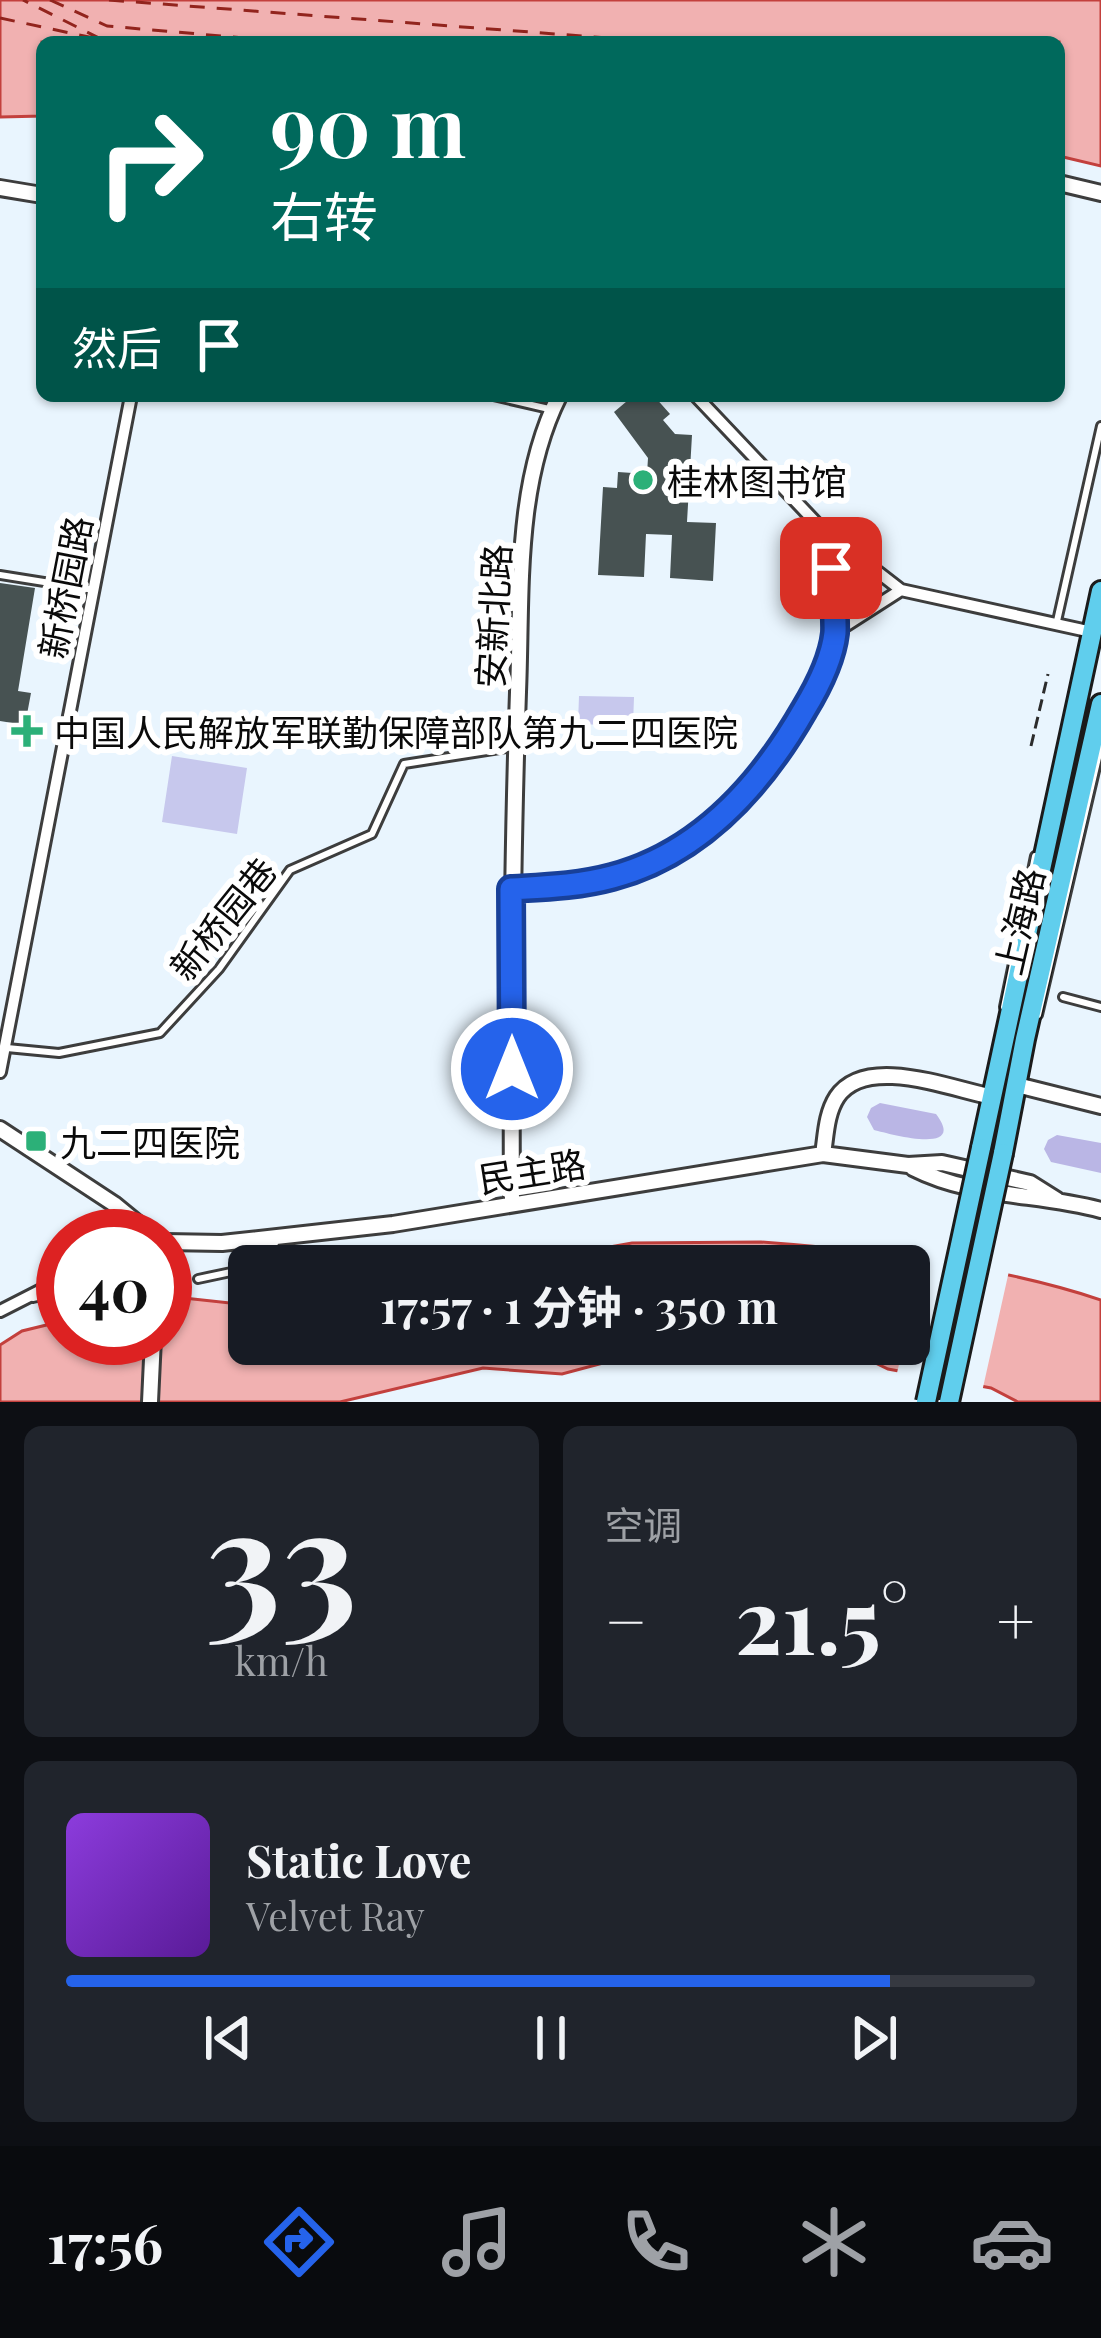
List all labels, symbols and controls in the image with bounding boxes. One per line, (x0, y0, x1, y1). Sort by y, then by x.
text: 90 m (270, 67, 466, 179)
icon: right (72, 84, 228, 240)
text: 右转 (270, 179, 378, 251)
icon: arrive (186, 312, 252, 378)
text: 然后 (72, 316, 162, 376)
place label: 桂林图书馆 (667, 456, 847, 504)
marker: 桂林图书馆 (630, 467, 656, 493)
street label: 新桥园路 (27, 512, 101, 662)
pin (780, 517, 882, 619)
icon: arrive (798, 535, 864, 601)
street label: 安新北路 (464, 543, 520, 689)
place label: 中国人民解放军联勤保障部队第九二四医院 (54, 707, 738, 755)
marker: 中国人民解放军联勤保障部队第九二四医院 (11, 715, 43, 747)
street label: 新桥园巷 (158, 847, 286, 989)
street label: 上海路 (982, 863, 1054, 979)
position arrow (449, 1006, 575, 1132)
place label: 九二四医院 (60, 1117, 240, 1165)
marker: 九二四医院 (23, 1128, 49, 1154)
street label: 民主路 (475, 1138, 589, 1202)
speed limit sign: 40 (36, 1209, 192, 1365)
text: 17:57 · 1 分钟 · 350 m (380, 1275, 778, 1335)
text: 33 (205, 1452, 357, 1660)
text: 空调 (605, 1498, 683, 1550)
text: 21.5° (735, 1558, 909, 1678)
text: − (605, 1575, 647, 1663)
text: + (996, 1575, 1035, 1663)
text: km/h (234, 1634, 328, 1686)
text: Static Love (246, 1829, 471, 1889)
text: Velvet Ray (246, 1889, 425, 1941)
icon: previous (195, 2005, 261, 2071)
icon: pause (518, 2005, 584, 2071)
icon: next (841, 2005, 907, 2071)
icon: directions (257, 2200, 341, 2284)
icon: music (435, 2200, 519, 2284)
icon: phone (614, 2200, 698, 2284)
icon: climate (792, 2200, 876, 2284)
icon: car (970, 2200, 1054, 2284)
text: 17:56 (47, 2206, 163, 2278)

